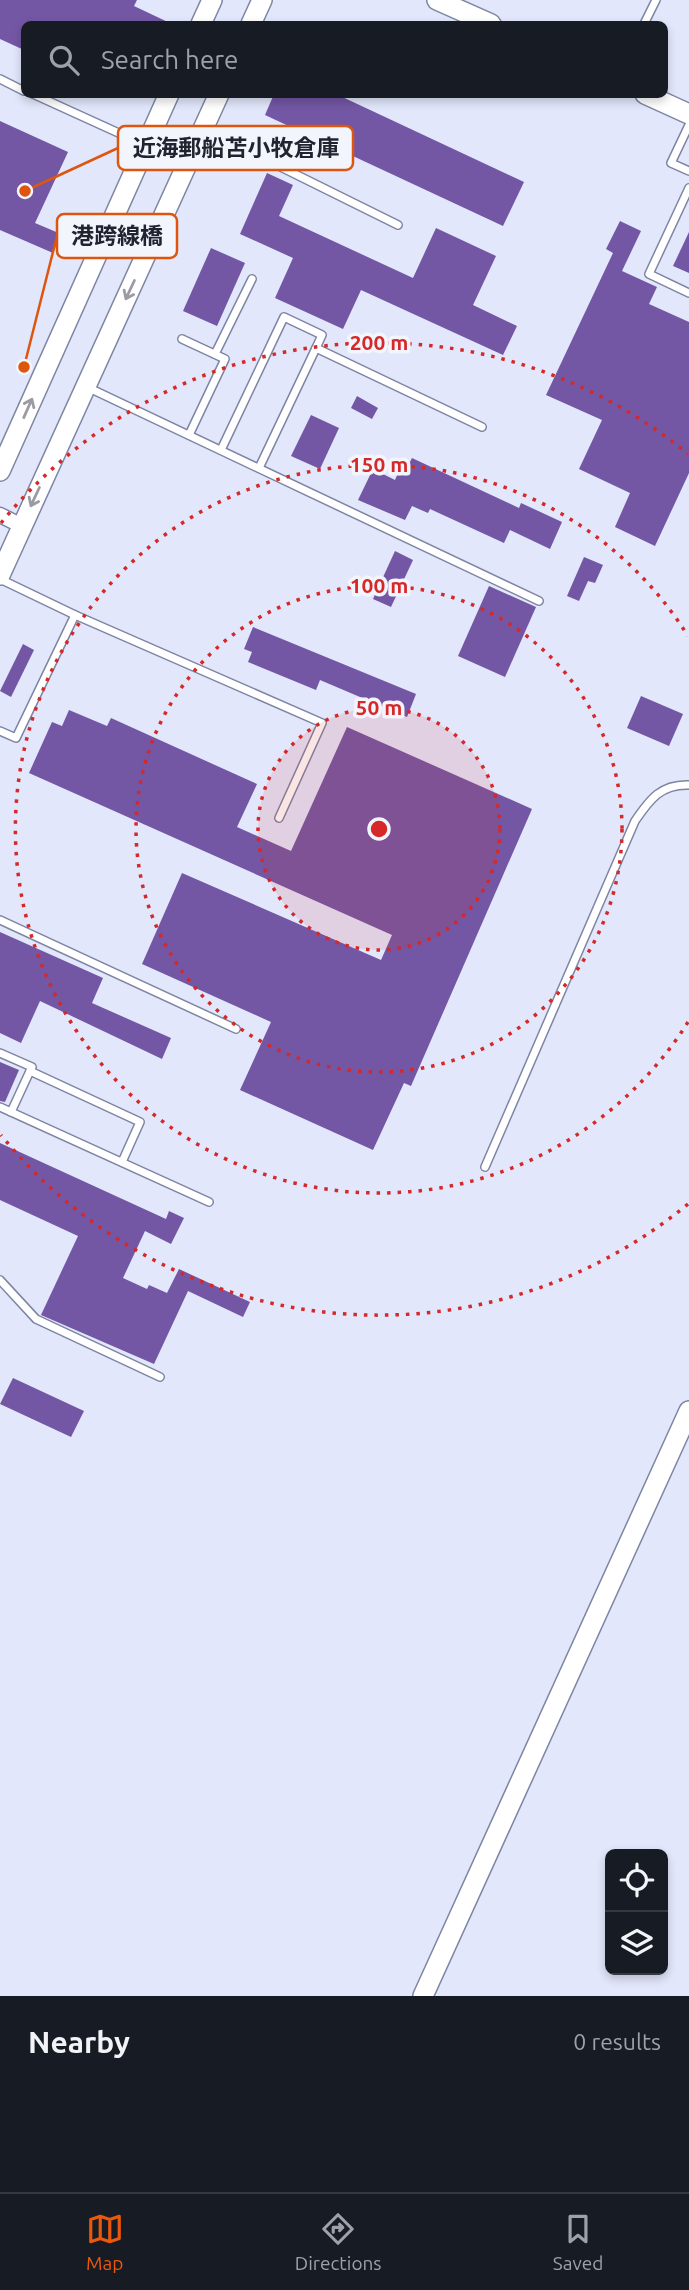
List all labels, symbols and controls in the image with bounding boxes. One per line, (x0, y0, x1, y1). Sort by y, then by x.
search box (21, 21, 668, 98)
icon: search (45, 41, 83, 79)
text: Search here (101, 45, 238, 74)
callout: 近海郵船苫小牧倉庫 (118, 126, 353, 170)
text: 近海郵船苫小牧倉庫 (133, 135, 340, 160)
callout: 港跨線橋 (57, 214, 177, 258)
text: 港跨線橋 (71, 223, 163, 248)
one-way arrow (123, 279, 136, 300)
text: 200 m (350, 330, 408, 354)
one-way arrow (22, 398, 35, 420)
text: 150 m (350, 452, 408, 476)
one-way arrow (28, 486, 41, 507)
text: 100 m (350, 573, 408, 597)
text: 50 m (356, 695, 402, 719)
centre of rings (367, 817, 391, 841)
map controls (605, 1849, 668, 1975)
button: locate (605, 1849, 668, 1912)
button: layers (605, 1912, 668, 1975)
text: Nearby (28, 2025, 130, 2059)
text: 0 results (573, 2029, 661, 2054)
tab: Map (86, 2210, 124, 2274)
tab: Directions (295, 2210, 382, 2274)
tab: Saved (553, 2210, 603, 2274)

